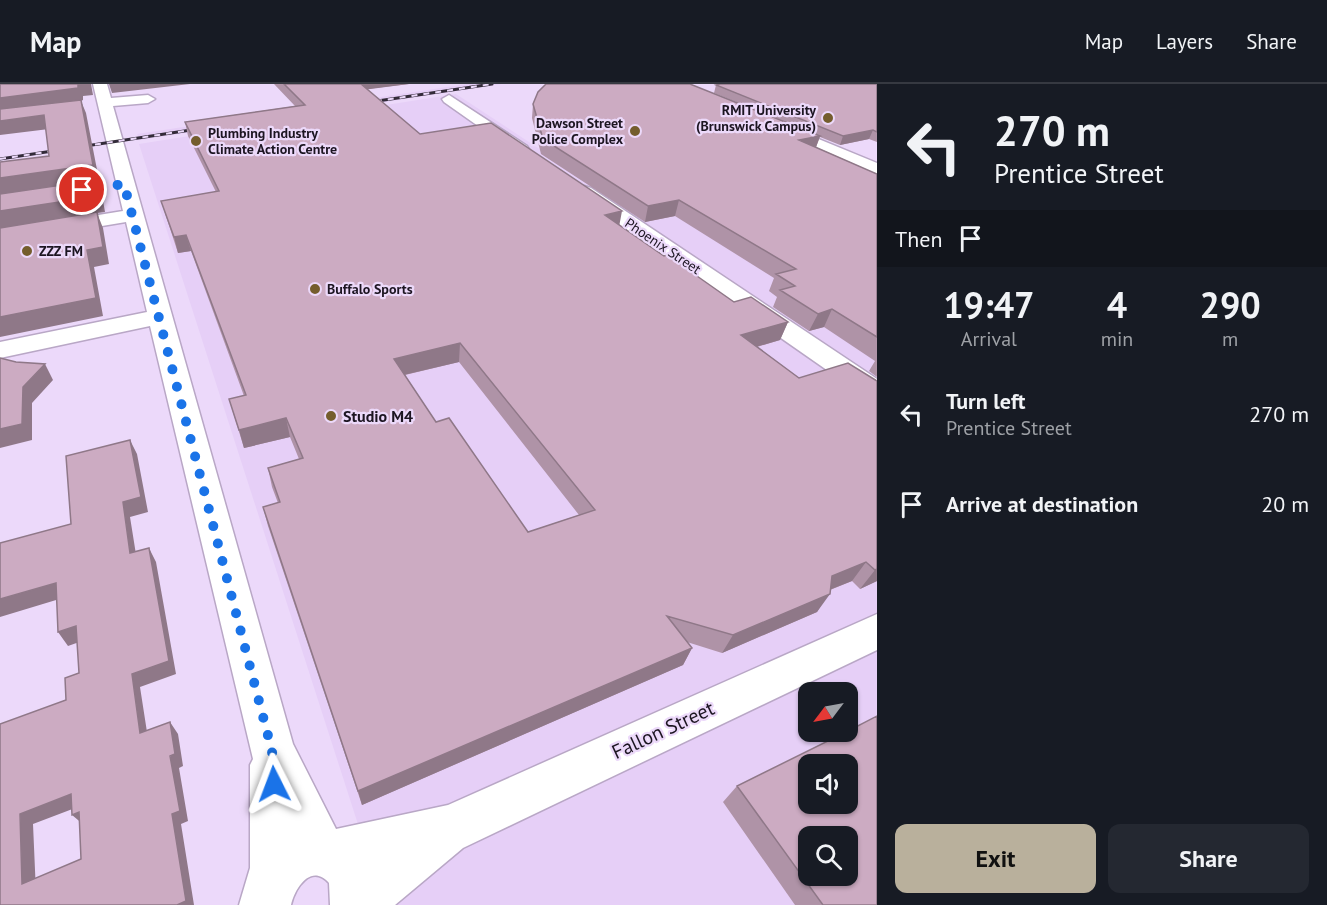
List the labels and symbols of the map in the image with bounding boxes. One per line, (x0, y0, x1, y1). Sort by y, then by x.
place label: RMIT University (Brunswick Campus) (696, 101, 816, 135)
marker: RMIT University (Brunswick Campus) (821, 111, 835, 125)
place label: Dawson Street Police Complex (532, 114, 624, 148)
place label: Plumbing Industry Climate Action Centre (208, 124, 337, 158)
marker: Dawson Street Police Complex (628, 124, 642, 138)
marker: Plumbing Industry Climate Action Centre (189, 134, 203, 148)
pin (56, 164, 107, 215)
street label: Phoenix Street (622, 214, 705, 278)
place label: ZZZ FM (39, 242, 83, 260)
marker: ZZZ FM (20, 244, 34, 258)
place label: Buffalo Sports (327, 280, 413, 298)
marker: Buffalo Sports (308, 282, 322, 296)
place label: Studio M4 (343, 406, 413, 426)
marker: Studio M4 (324, 409, 338, 423)
north arrow (798, 682, 858, 742)
street label: Fallon Street (608, 695, 719, 765)
position arrow (242, 752, 306, 816)

